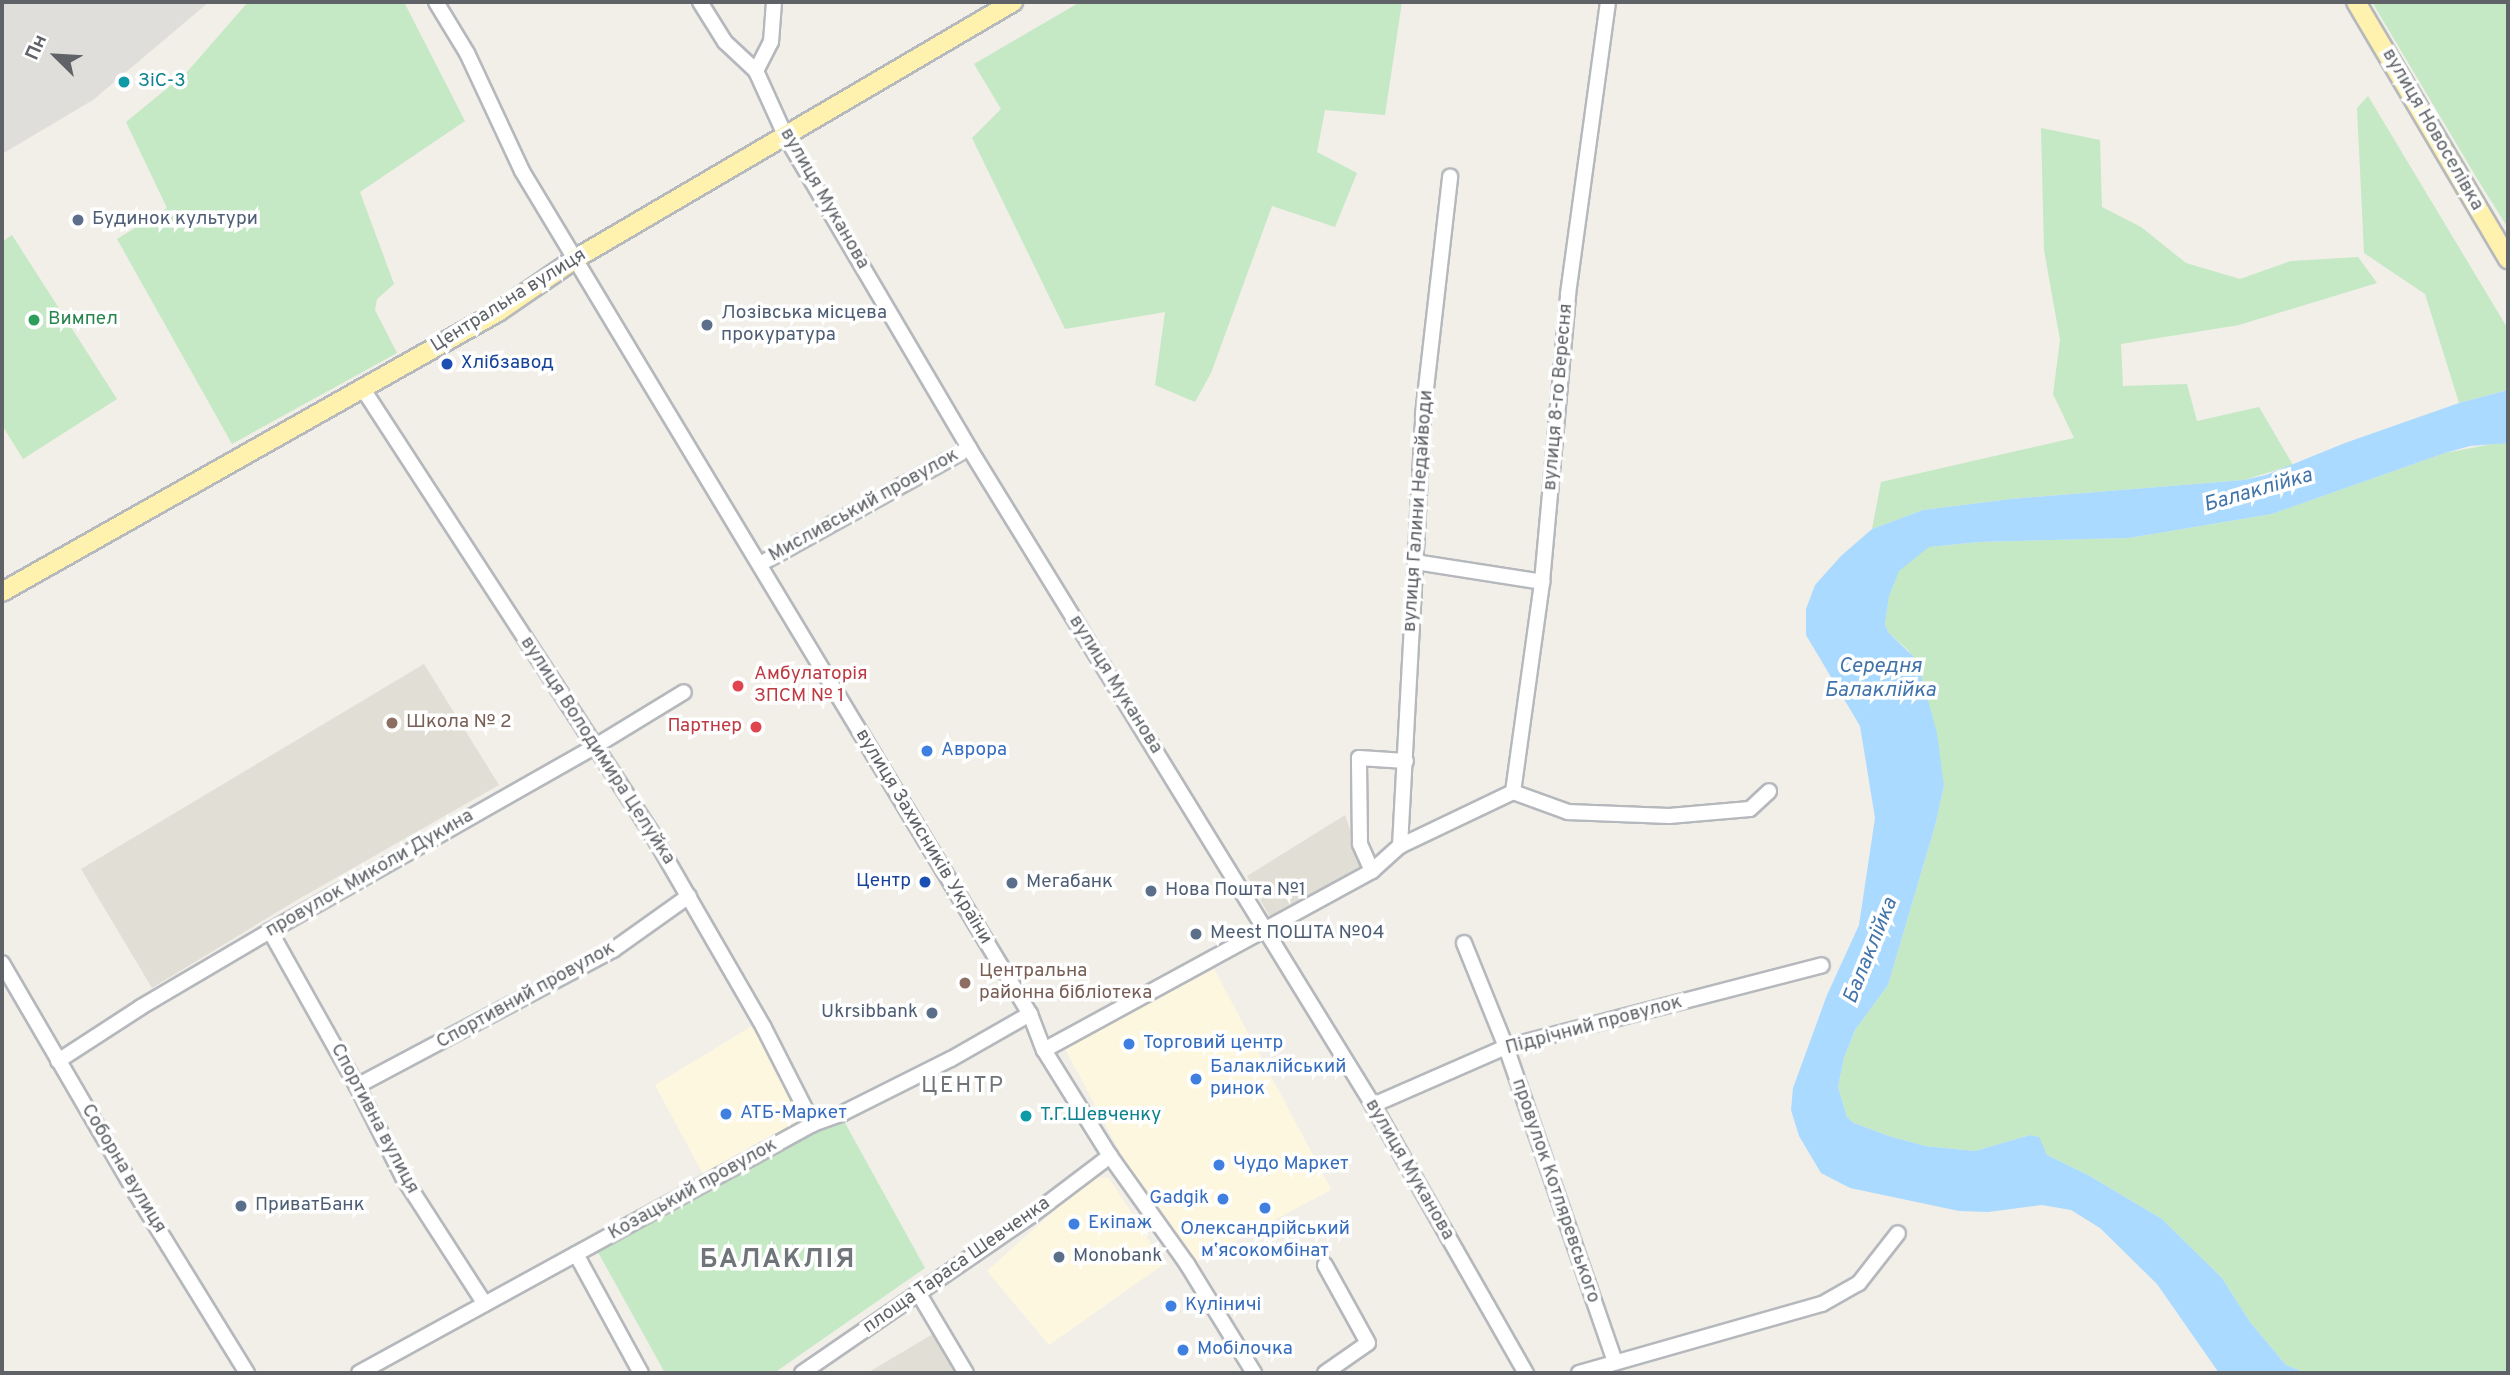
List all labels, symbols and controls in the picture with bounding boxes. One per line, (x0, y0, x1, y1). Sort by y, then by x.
north arrow (21, 21, 91, 91)
text: Пн (21, 31, 53, 64)
street label: вулиця Новоселівка (2376, 45, 2488, 215)
place label: ЗіС-3 (138, 71, 186, 93)
marker: ЗіС-3 (116, 74, 132, 90)
street label: вулиця Муканова (774, 124, 874, 274)
place label: Будинок культури (92, 209, 258, 231)
marker: Будинок культури (70, 212, 86, 228)
street label: Центральна вулиця (427, 244, 591, 358)
place label: Лозівська місцева прокуратура (721, 303, 887, 347)
street label: вулиця 8-го Вересня (1539, 303, 1579, 491)
place label: Вимпел (48, 309, 118, 331)
marker: Вимпел (26, 312, 42, 328)
marker: Лозівська місцева прокуратура (699, 317, 715, 333)
place label: Хлібзавод (461, 353, 554, 375)
marker: Хлібзавод (439, 356, 455, 372)
street label: вулиця Галини Недайводи (1399, 389, 1439, 633)
street label: Мисливський провулок (765, 444, 963, 568)
water label: Балаклійка (2201, 463, 2315, 519)
street label: вулиця Муканова (1063, 612, 1167, 758)
street label: вулиця Володимира Целуйка (515, 633, 679, 869)
water label: Середня Балаклійка (1824, 654, 1936, 704)
place label: Амбулаторія ЗПСМ № 1 (754, 664, 868, 708)
marker: Амбулаторія ЗПСМ № 1 (728, 676, 748, 696)
place label: Школа № 2 (406, 712, 512, 734)
marker: Школа № 2 (384, 715, 400, 731)
place label: Партнер (667, 716, 742, 738)
marker: Партнер (748, 719, 764, 735)
street label: вулиця Захисників України (850, 725, 996, 949)
place label: Аврора (941, 740, 1007, 762)
marker: Аврора (919, 743, 935, 759)
street label: провулок Миколи Дукина (262, 805, 478, 943)
place label: Центр (856, 871, 911, 893)
place label: Мегабанк (1026, 872, 1113, 894)
marker: Центр (917, 874, 933, 890)
marker: Мегабанк (1004, 875, 1020, 891)
place label: Нова Пошта №1 (1165, 880, 1306, 902)
marker: Нова Пошта №1 (1143, 883, 1159, 899)
water label: Балаклійка (1838, 894, 1904, 1008)
place label: Meest ПОШТА №04 (1210, 923, 1385, 945)
marker: Meest ПОШТА №04 (1188, 926, 1204, 942)
street label: Спортивний провулок (433, 938, 619, 1054)
place label: Центральна районна бібліотека (979, 961, 1152, 1005)
marker: Центральна районна бібліотека (957, 975, 973, 991)
street label: Підрічний провулок (1503, 991, 1685, 1061)
place label: Ukrsibbank (821, 1002, 918, 1024)
marker: Ukrsibbank (924, 1005, 940, 1021)
place label: Торговий центр (1143, 1033, 1283, 1055)
marker: Торговий центр (1121, 1036, 1137, 1052)
street label: Спортивна вулиця (325, 1040, 423, 1198)
place label: Балаклійський ринок (1210, 1057, 1346, 1101)
marker: Балаклійський ринок (1188, 1071, 1204, 1087)
district label: ЦЕНТР (922, 1073, 1004, 1101)
street label: провулок Котляревського (1506, 1076, 1604, 1306)
street label: вулиця Муканова (1359, 1095, 1459, 1245)
street label: Соборна вулиця (75, 1100, 171, 1238)
place label: АТБ-Маркет (740, 1103, 847, 1125)
place label: Т.Г.Шевченку (1040, 1105, 1161, 1127)
marker: АТБ-Маркет (718, 1106, 734, 1122)
marker: Т.Г.Шевченку (1018, 1108, 1034, 1124)
street label: Козацький провулок (605, 1134, 781, 1246)
place label: Чудо Маркет (1233, 1154, 1349, 1176)
marker: Чудо Маркет (1211, 1157, 1227, 1173)
place label: Gadgik (1149, 1188, 1209, 1210)
marker: Gadgik (1215, 1191, 1231, 1207)
street label: площа Тараса Шевченка (859, 1192, 1055, 1340)
place label: ПриватБанк (255, 1195, 364, 1217)
marker: ПриватБанк (233, 1198, 249, 1214)
marker: Олександрійський мʼясокомбінат (1257, 1200, 1273, 1216)
place label: Екіпаж (1088, 1213, 1152, 1235)
marker: Екіпаж (1066, 1216, 1082, 1232)
place label: Олександрійський мʼясокомбінат (1180, 1219, 1350, 1263)
district label: БАЛАКЛІЯ (701, 1245, 855, 1277)
place label: Monobank (1073, 1246, 1162, 1268)
marker: Monobank (1051, 1249, 1067, 1265)
place label: Куліничі (1185, 1295, 1261, 1317)
marker: Куліничі (1163, 1298, 1179, 1314)
place label: Мобілочка (1197, 1339, 1293, 1361)
marker: Мобілочка (1175, 1342, 1191, 1358)

